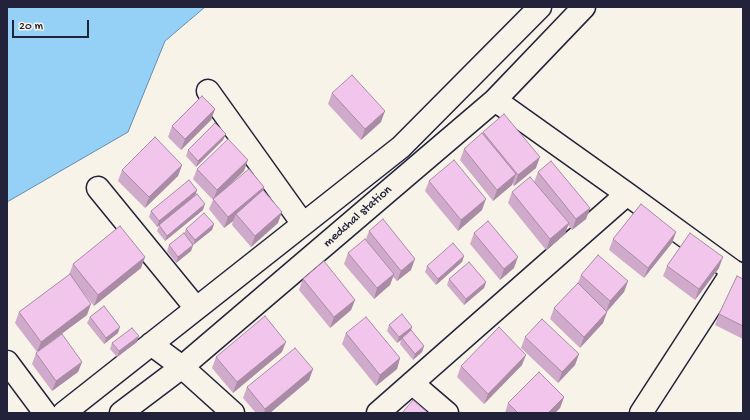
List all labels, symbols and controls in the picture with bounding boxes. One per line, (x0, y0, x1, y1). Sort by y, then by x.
scale bar (14, 12, 91, 38)
text: 20 m (19, 20, 43, 34)
street label: medchal station (320, 183, 396, 251)

